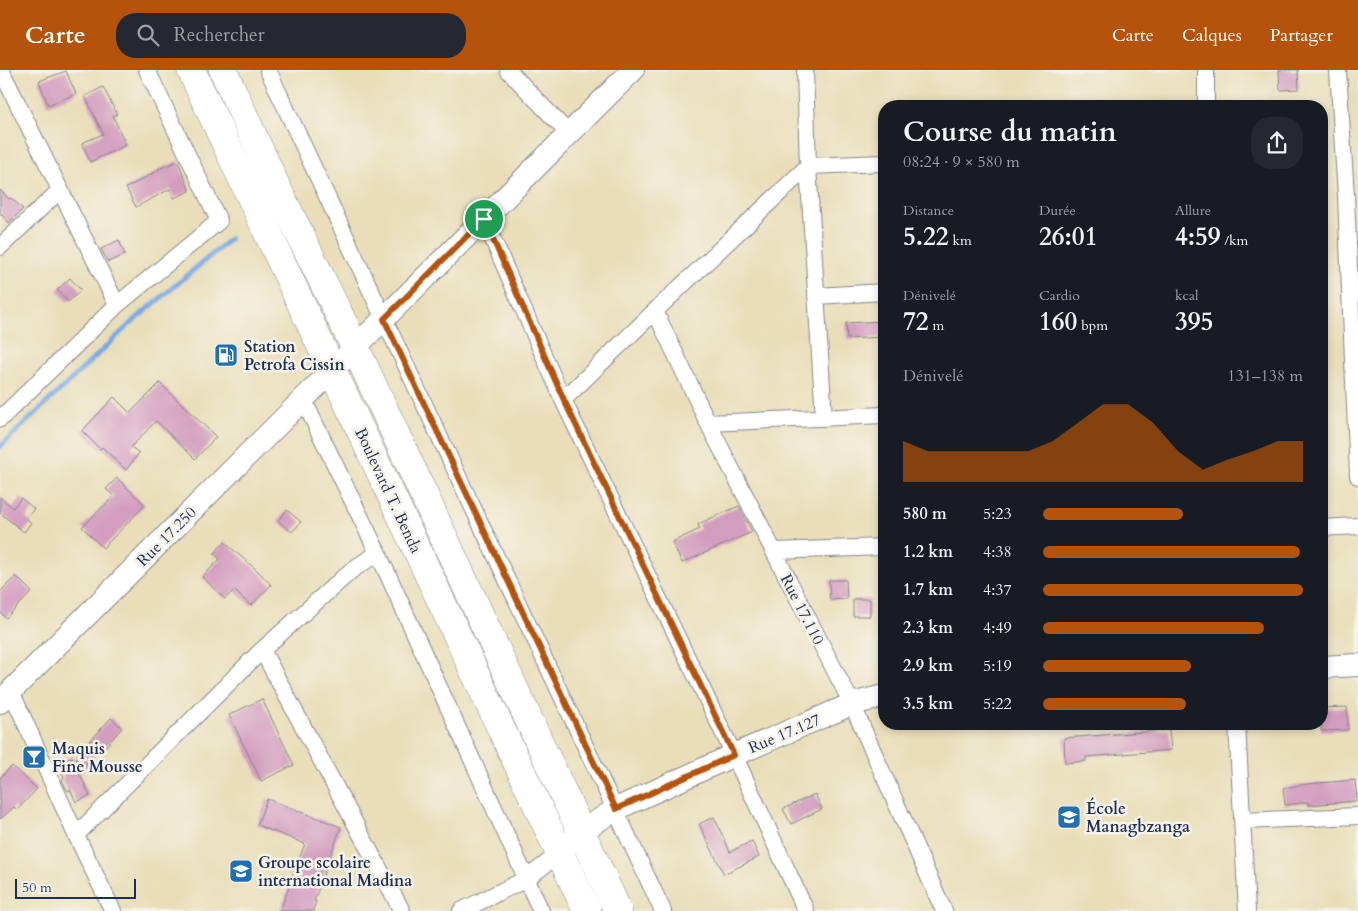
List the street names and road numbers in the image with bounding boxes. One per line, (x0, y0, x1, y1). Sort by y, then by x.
street label: Boulevard T. Benda (349, 424, 427, 557)
street label: Rue 17.250 (132, 502, 202, 572)
street label: Rue 17.110 (775, 570, 829, 649)
street label: Rue 17.127 (745, 709, 824, 759)

